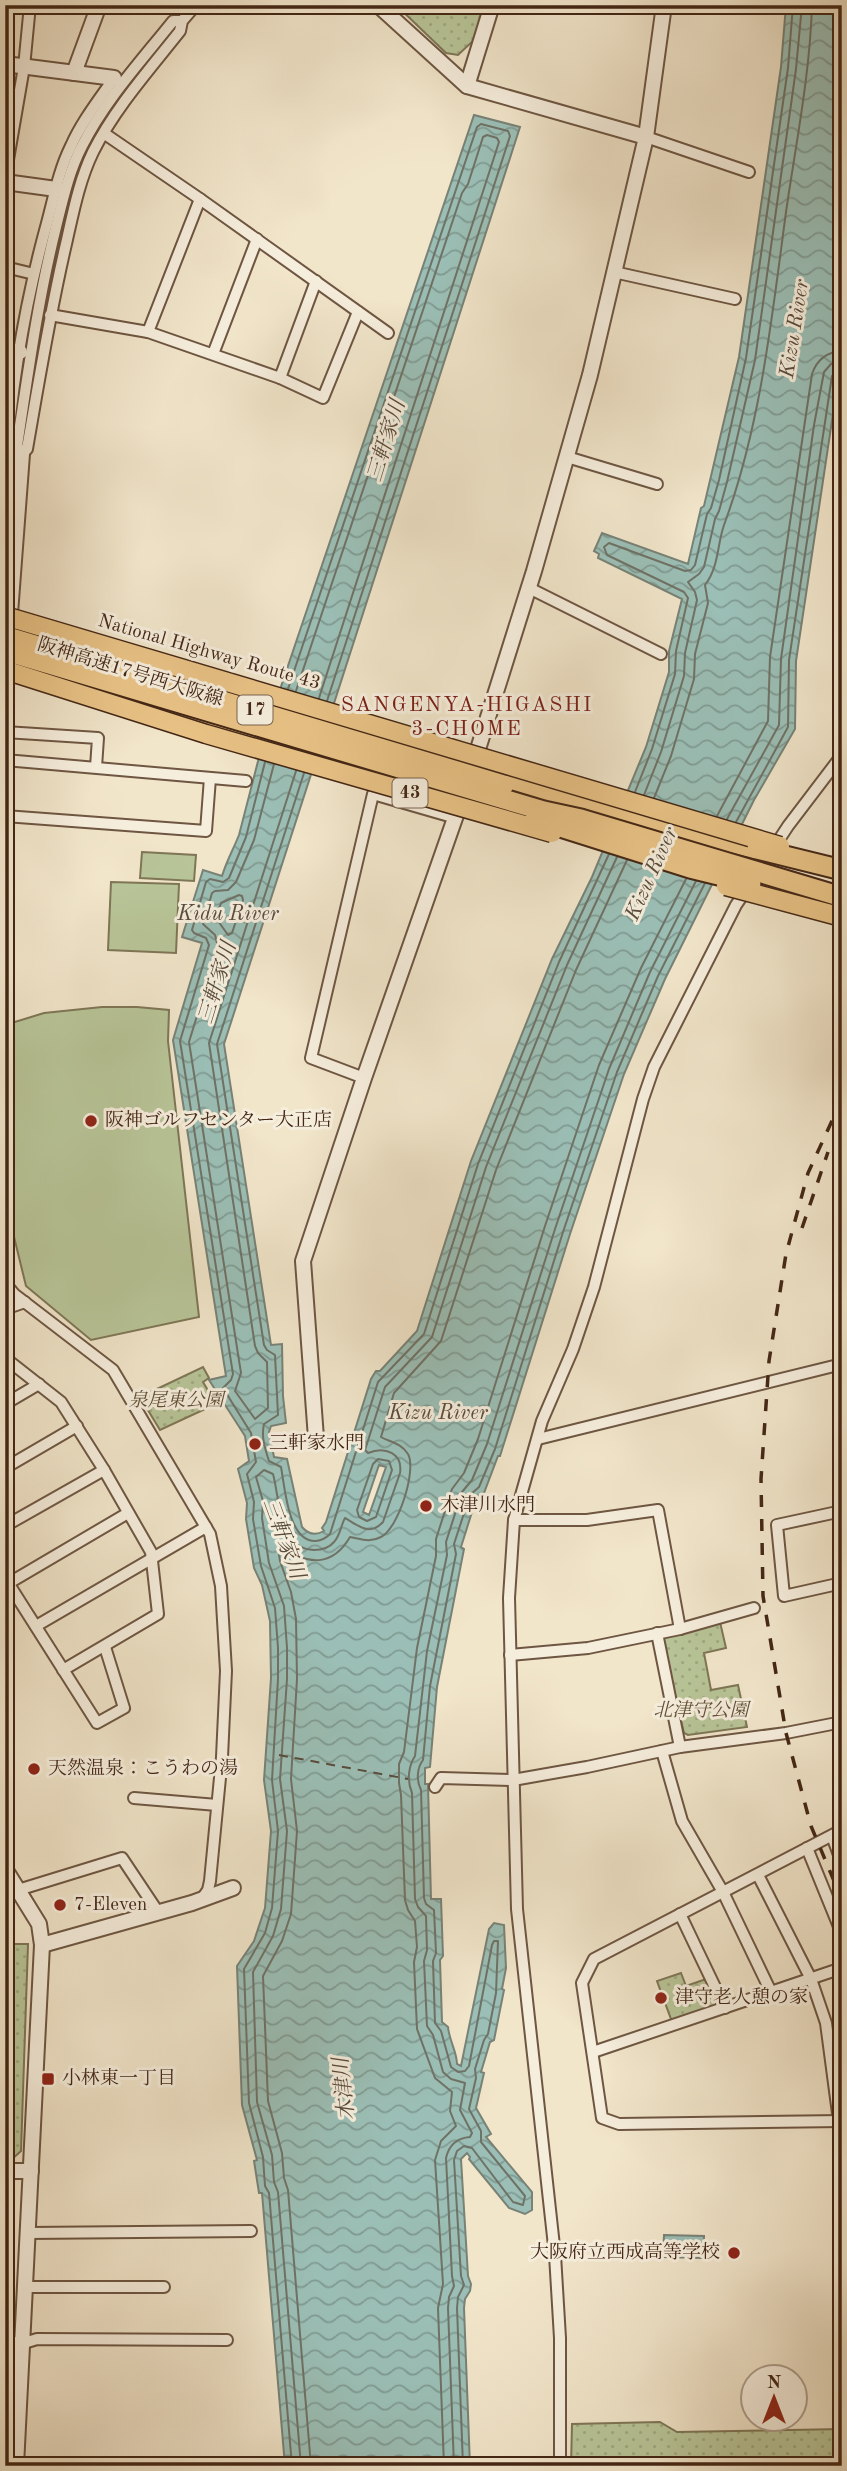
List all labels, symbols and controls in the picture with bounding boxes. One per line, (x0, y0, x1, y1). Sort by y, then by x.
water label: Kizu River (777, 277, 813, 381)
water label: 三軒家川 (363, 395, 410, 484)
street label: National Highway Route 43 (96, 612, 322, 694)
street label: 阪神高速17号西大阪線 (35, 633, 226, 710)
district label: SANGENYA-HIGASHI 3-CHOME (341, 695, 593, 740)
road number: 17 (238, 696, 272, 724)
road number: 43 (392, 778, 428, 808)
water label: Kizu River (622, 823, 682, 925)
water label: Kidu River (176, 904, 280, 925)
water label: 三軒家川 (194, 937, 241, 1026)
place label: 阪神ゴルフセンター大正店 (105, 1109, 332, 1131)
marker: 阪神ゴルフセンター大正店 (83, 1113, 99, 1129)
park label: 泉尾東公園 (128, 1390, 226, 1411)
water label: Kizu River (387, 1403, 489, 1424)
place label: 三軒家水門 (269, 1432, 364, 1454)
marker: 三軒家水門 (247, 1436, 263, 1452)
place label: 木津川水門 (440, 1494, 535, 1516)
water label: 三軒家川 (259, 1495, 310, 1584)
marker: 木津川水門 (418, 1498, 434, 1514)
park label: 北津守公園 (653, 1700, 751, 1721)
place label: 天然温泉：こうわの湯 (48, 1758, 238, 1779)
marker: 天然温泉：こうわの湯 (26, 1761, 42, 1777)
place label: 7-Eleven (74, 1896, 147, 1915)
marker: 7-Eleven (52, 1897, 68, 1913)
place label: 津守老人憩の家 (675, 1987, 808, 2008)
marker: 津守老人憩の家 (653, 1990, 669, 2006)
water label: 木津川 (329, 2055, 359, 2122)
place label: 小林東一丁目 (62, 2067, 176, 2089)
marker: 小林東一丁目 (40, 2071, 56, 2087)
place label: 大阪府立西成高等学校 (530, 2241, 720, 2263)
marker: 大阪府立西成高等学校 (726, 2245, 742, 2261)
north arrow (738, 2362, 808, 2432)
text: N (767, 2374, 782, 2393)

